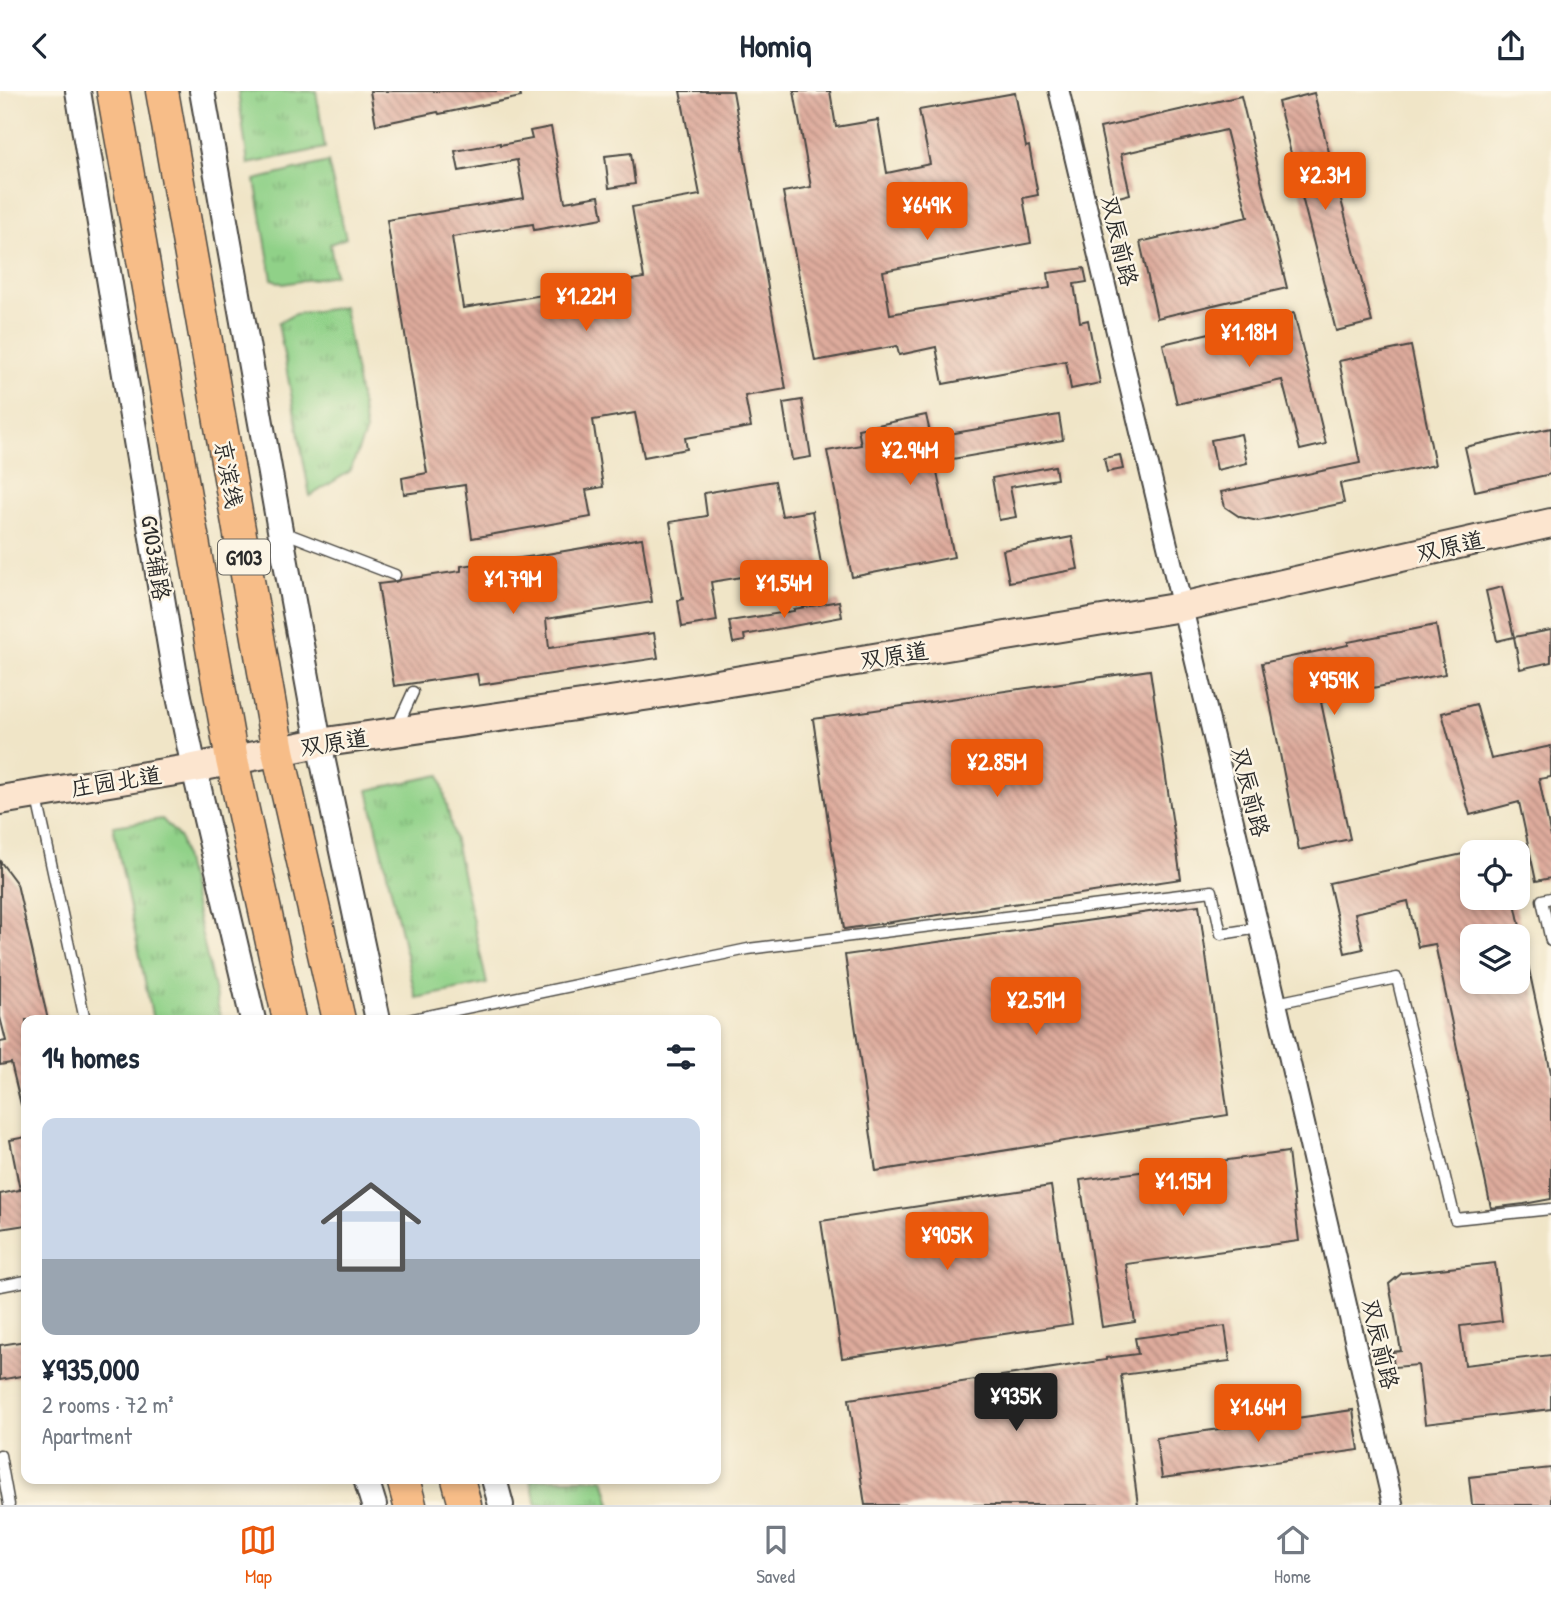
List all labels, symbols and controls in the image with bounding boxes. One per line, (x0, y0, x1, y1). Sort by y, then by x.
text: Homiq (740, 24, 811, 67)
icon: back (21, 27, 59, 65)
icon: share (1492, 27, 1530, 65)
pin: ¥2.3M (1276, 152, 1374, 212)
text: ¥2.3M (1300, 159, 1350, 190)
pin: ¥649K (878, 183, 976, 242)
text: ¥649K (903, 189, 951, 220)
street label: 双辰前路 (1095, 193, 1145, 289)
pin: ¥1.22M (529, 273, 643, 333)
text: ¥1.22M (556, 280, 616, 311)
pin: ¥1.18M (1192, 309, 1306, 369)
text: ¥1.18M (1221, 316, 1277, 347)
pin: ¥2.94M (853, 427, 967, 487)
text: ¥2.94M (881, 434, 939, 465)
street label: 京滨线 (208, 437, 250, 511)
street label: G103辅路 (134, 513, 178, 603)
street label: 双原道 (1413, 523, 1487, 569)
road number: G103 (218, 539, 270, 575)
pin: ¥1.79M (456, 557, 570, 616)
pin: ¥1.54M (727, 561, 841, 620)
text: ¥1.79M (484, 563, 542, 594)
text: ¥1.54M (756, 567, 812, 598)
street label: 双原道 (858, 634, 930, 676)
pin: ¥959K (1285, 657, 1383, 717)
text: ¥959K (1309, 664, 1359, 695)
street label: 双原道 (298, 721, 370, 763)
pin: ¥2.85M (940, 739, 1054, 799)
street label: 双辰前路 (1225, 744, 1277, 840)
text: ¥2.85M (967, 746, 1027, 777)
street label: 庄园北道 (68, 758, 164, 804)
map controls (1460, 840, 1530, 994)
button: locate (1460, 840, 1530, 910)
button: layers (1460, 924, 1530, 994)
pin: ¥2.51M (979, 977, 1093, 1037)
text: ¥2.51M (1007, 984, 1065, 1015)
text: 14 homes (42, 1037, 140, 1077)
icon: filters (662, 1038, 700, 1076)
pin: ¥1.15M (1126, 1159, 1240, 1218)
icon: home (308, 1164, 434, 1290)
text: ¥1.15M (1155, 1165, 1211, 1196)
pin: ¥905K (898, 1213, 996, 1272)
text: ¥905K (921, 1219, 973, 1250)
street label: 双辰前路 (1356, 1296, 1406, 1392)
text: ¥935,000 (42, 1349, 139, 1389)
pin: ¥935K (967, 1373, 1065, 1433)
text: ¥935K (990, 1380, 1042, 1411)
pin: ¥1.64M (1201, 1385, 1315, 1444)
text: 2 rooms · 72 m² (42, 1389, 174, 1420)
text: ¥1.64M (1230, 1391, 1286, 1422)
text: Apartment (42, 1420, 132, 1451)
tab: Map (239, 1521, 277, 1589)
tab: Saved (756, 1521, 795, 1589)
tab: Home (1274, 1521, 1312, 1589)

